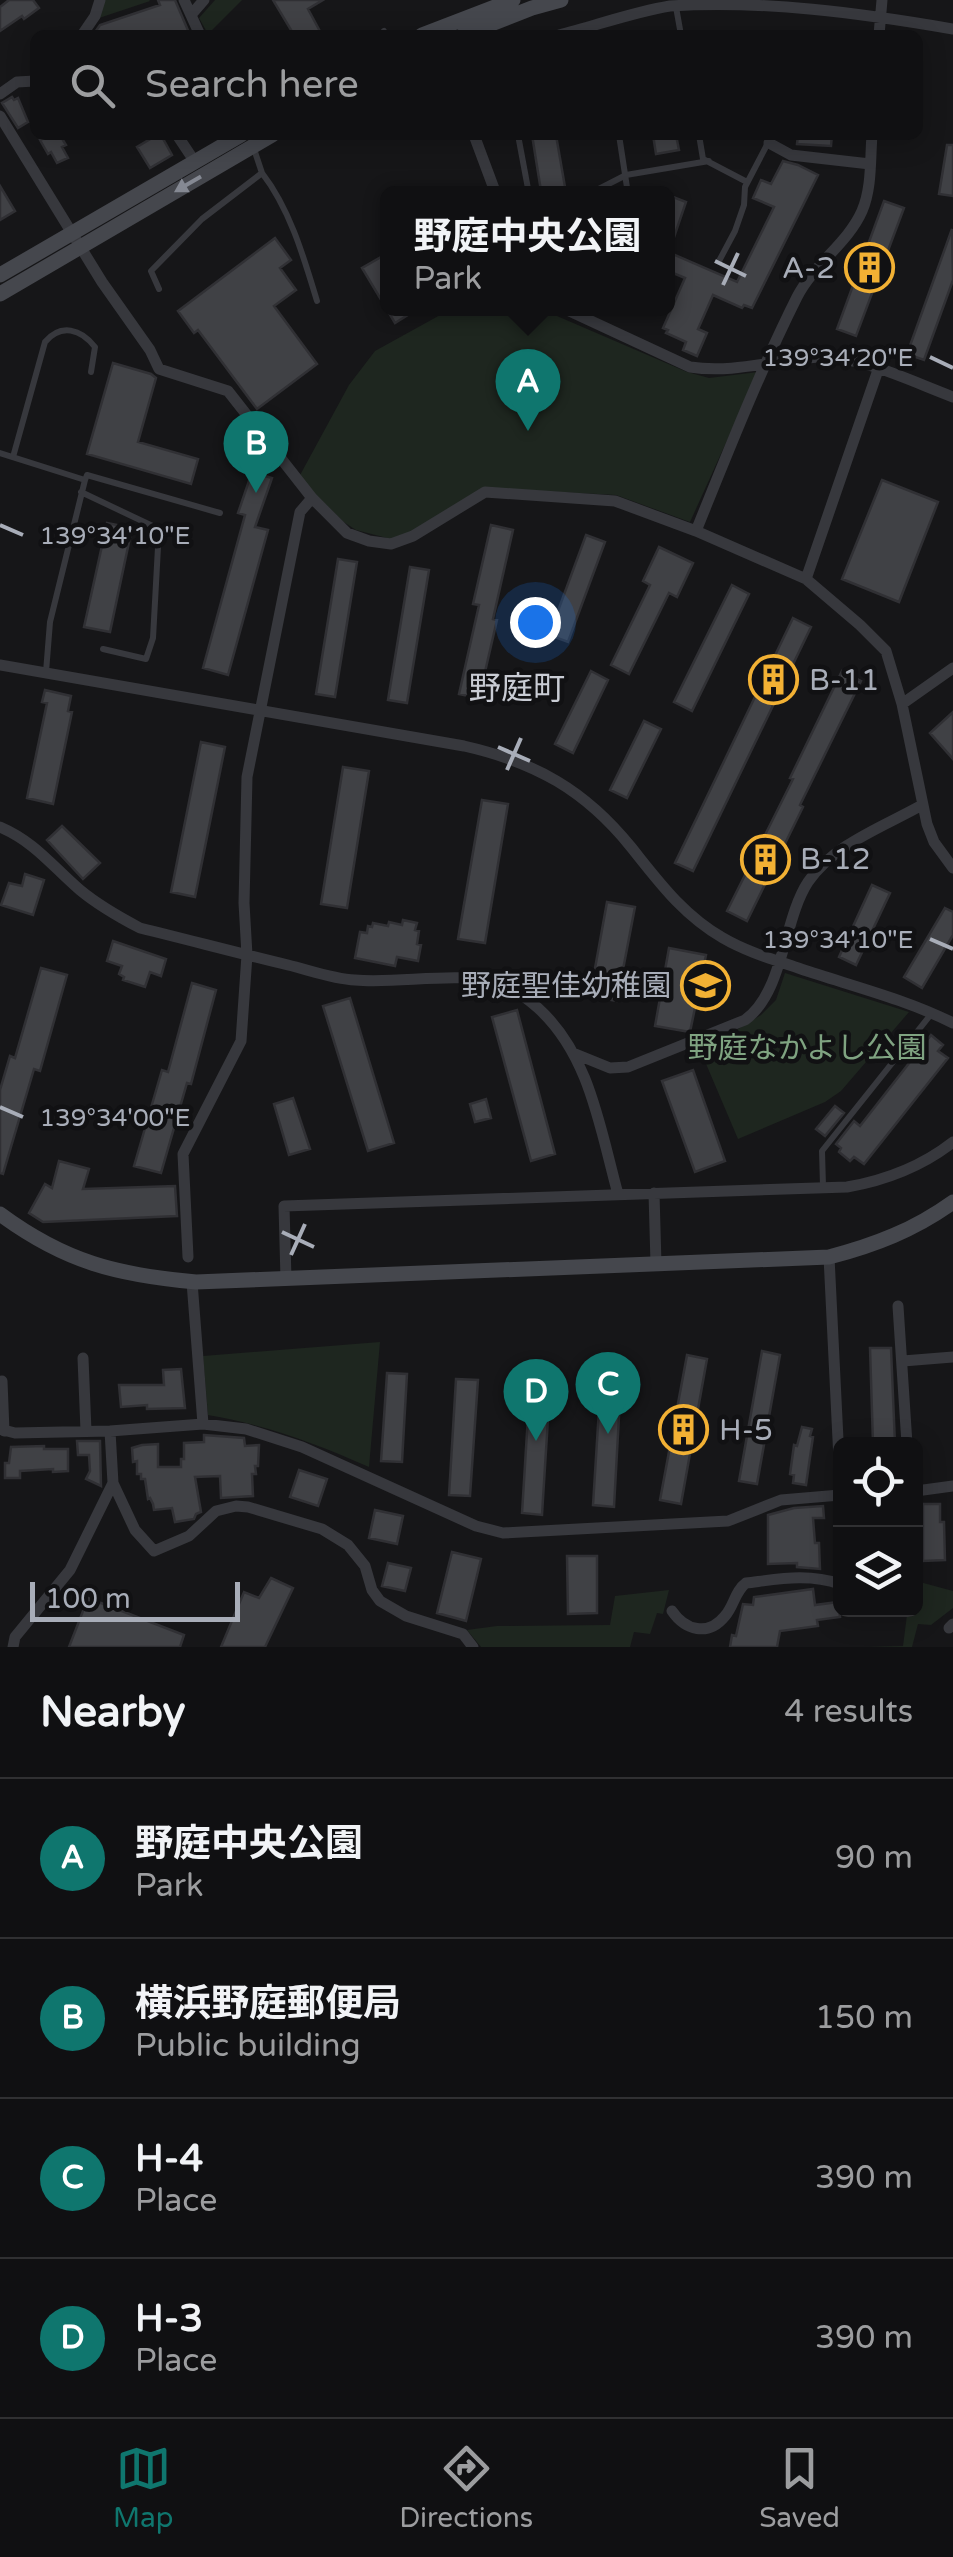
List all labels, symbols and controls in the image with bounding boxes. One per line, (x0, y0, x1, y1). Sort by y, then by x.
search box (30, 30, 923, 140)
icon: search (65, 58, 120, 113)
text: Search here (145, 62, 359, 108)
one-way arrow (174, 175, 202, 192)
popup (380, 186, 675, 316)
text: 野庭中央公園 (413, 214, 642, 260)
building icon: A-2 (844, 242, 896, 294)
place label: A-2 (782, 250, 835, 287)
text: Park (413, 260, 482, 298)
text: 139°34'20"E (762, 343, 914, 373)
pin: A (496, 348, 560, 431)
pin: B (224, 410, 288, 493)
text: 139°34'10"E (39, 521, 191, 551)
your location (510, 597, 561, 648)
building icon: B-11 (748, 654, 800, 706)
place label: B-11 (809, 662, 880, 699)
district label: 野庭町 (469, 670, 565, 708)
building icon: B-12 (739, 833, 791, 885)
place label: B-12 (800, 841, 871, 878)
text: 139°34'10"E (762, 925, 914, 955)
school or university icon: 野庭聖佳幼稚園 (680, 960, 732, 1012)
place label: 野庭聖佳幼稚園 (461, 968, 671, 1005)
park label: 野庭なかよし公園 (688, 1030, 926, 1067)
text: 139°34'00"E (39, 1103, 191, 1133)
pin: C (576, 1352, 640, 1434)
pin: D (504, 1358, 568, 1441)
building icon: H-5 (658, 1404, 710, 1456)
place label: H-5 (719, 1412, 773, 1449)
map controls (833, 1437, 923, 1617)
button: locate (833, 1437, 923, 1527)
button: layers (833, 1527, 923, 1617)
scale bar (30, 1577, 240, 1622)
text: 100 m (45, 1582, 131, 1616)
text: Nearby (40, 1687, 185, 1738)
text: 4 results (784, 1693, 913, 1731)
text: 野庭中央公園 (135, 1821, 363, 1867)
text: A (61, 1839, 84, 1877)
text: 90 m (835, 1839, 913, 1877)
text: Park (135, 1867, 203, 1905)
text: 横浜野庭郵便局 (135, 1981, 401, 2027)
text: B (61, 1999, 84, 2037)
text: 150 m (815, 1999, 913, 2037)
text: Public building (135, 2027, 361, 2065)
text: H-4 (135, 2136, 203, 2182)
text: C (61, 2159, 84, 2197)
text: 390 m (815, 2159, 913, 2197)
text: Place (135, 2182, 217, 2220)
text: H-3 (135, 2296, 203, 2342)
text: D (60, 2319, 85, 2357)
text: 390 m (815, 2319, 913, 2357)
text: Place (135, 2342, 217, 2380)
tab: Map (113, 2441, 173, 2535)
tab: Directions (399, 2441, 533, 2535)
tab: Saved (759, 2441, 840, 2535)

